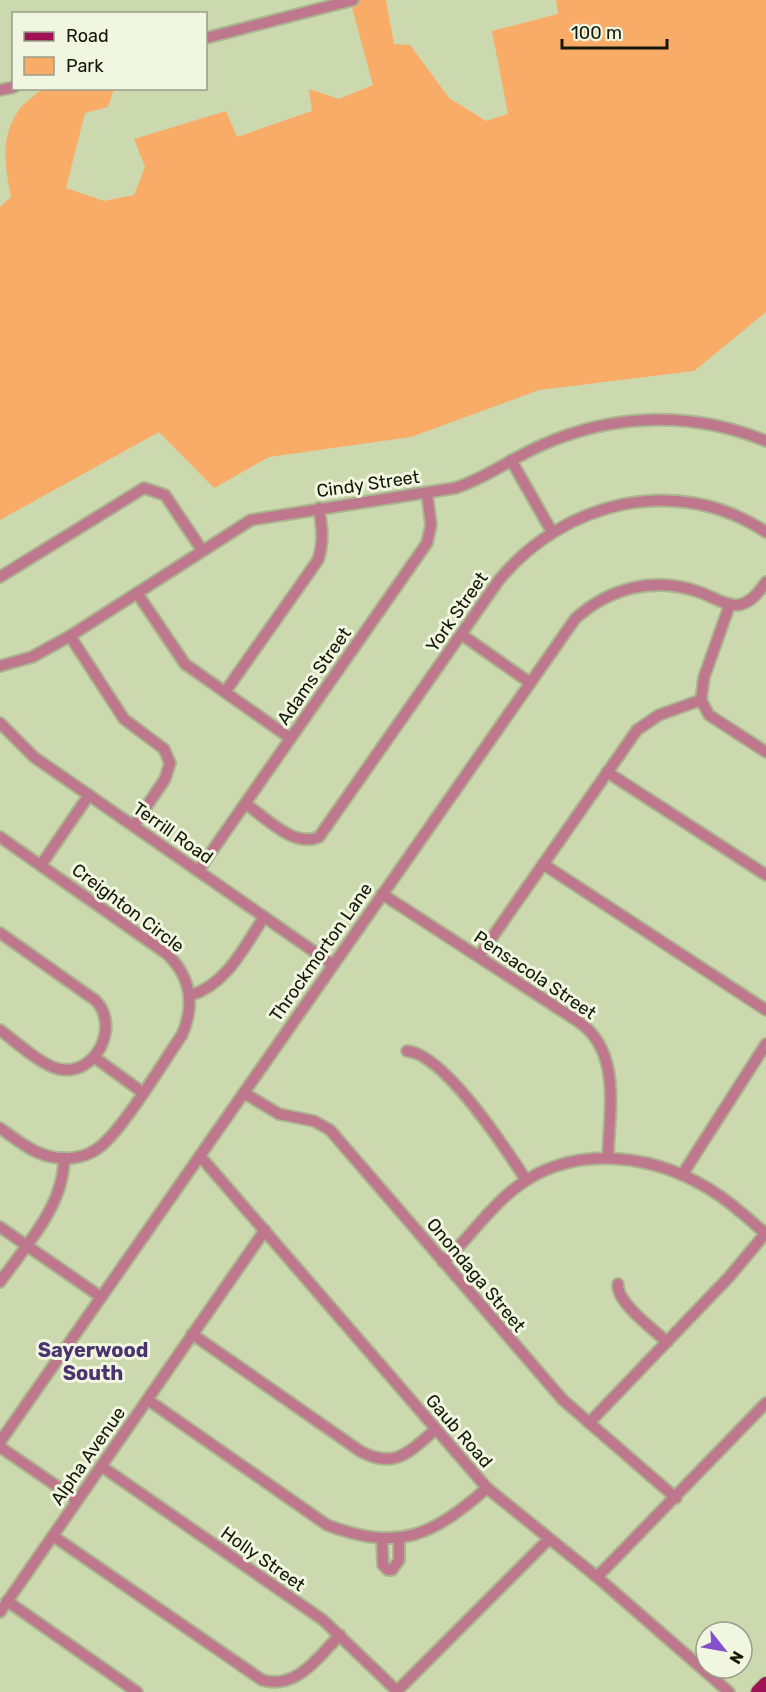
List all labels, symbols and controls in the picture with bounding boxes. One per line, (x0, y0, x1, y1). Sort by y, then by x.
legend (12, 12, 207, 90)
scale bar (562, 12, 667, 50)
text: 100 m (571, 22, 622, 44)
text: Road (66, 25, 109, 47)
text: Park (66, 55, 104, 77)
street label: Cindy Street (315, 466, 421, 502)
street label: York Street (421, 568, 493, 656)
street label: Adams Street (272, 623, 356, 729)
street label: Terrill Road (129, 797, 217, 869)
street label: Creighton Circle (68, 859, 188, 957)
street label: Throckmorton Lane (265, 878, 377, 1026)
street label: Pensacola Street (470, 926, 600, 1024)
street label: Onondaga Street (422, 1213, 530, 1337)
district label: Sayerwood South (38, 1338, 148, 1385)
street label: Gaub Road (421, 1390, 497, 1472)
street label: Alpha Avenue (46, 1403, 130, 1509)
street label: Holly Street (217, 1522, 309, 1596)
north arrow (694, 1620, 754, 1680)
text: N (725, 1648, 748, 1667)

